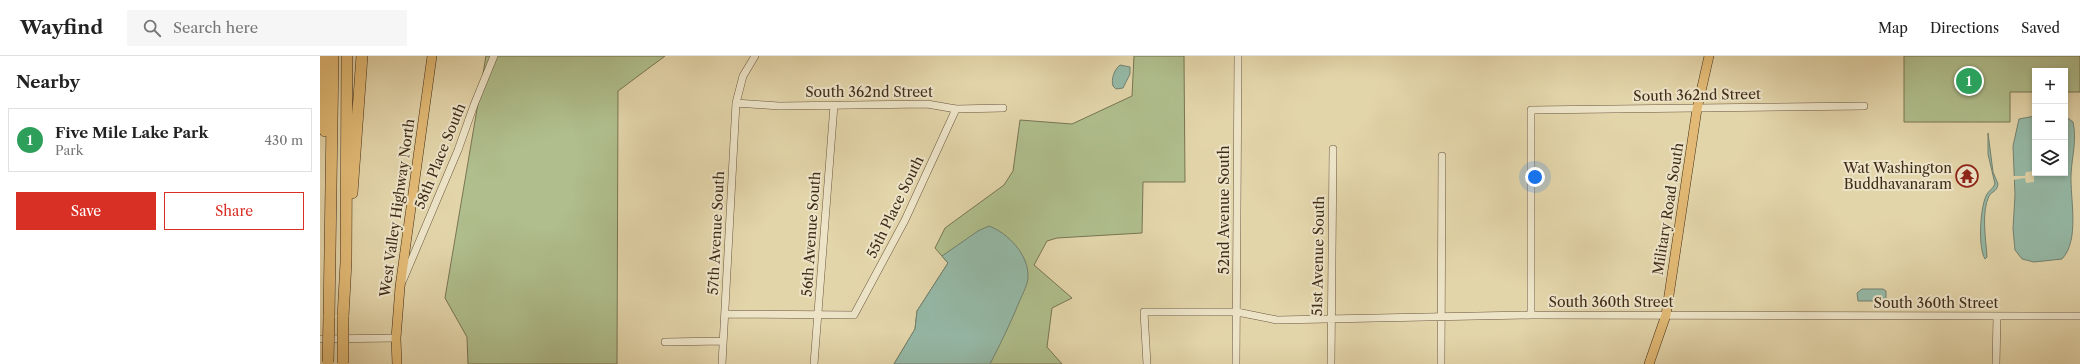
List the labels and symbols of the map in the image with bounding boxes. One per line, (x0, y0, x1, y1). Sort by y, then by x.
pin: 1 (1956, 66, 1982, 96)
street label: South 362nd Street (805, 83, 933, 101)
street label: South 362nd Street (1633, 85, 1761, 105)
street label: 58th Place South (411, 100, 469, 211)
street label: West Valley Highway North (375, 117, 418, 299)
street label: Military Road South (1649, 141, 1687, 276)
street label: 52nd Avenue South (1215, 145, 1233, 274)
street label: 55th Place South (862, 153, 928, 261)
place label: Wat Washington Buddhavanaram (1842, 159, 1952, 193)
temple icon: Wat Washington Buddhavanaram (1954, 163, 1980, 189)
your location (1525, 167, 1545, 187)
street label: 57th Avenue South (704, 170, 728, 295)
street label: 56th Avenue South (798, 171, 824, 297)
street label: 51st Avenue South (1308, 195, 1328, 316)
street label: South 360th Street (1549, 293, 1674, 311)
street label: South 360th Street (1874, 294, 1999, 312)

